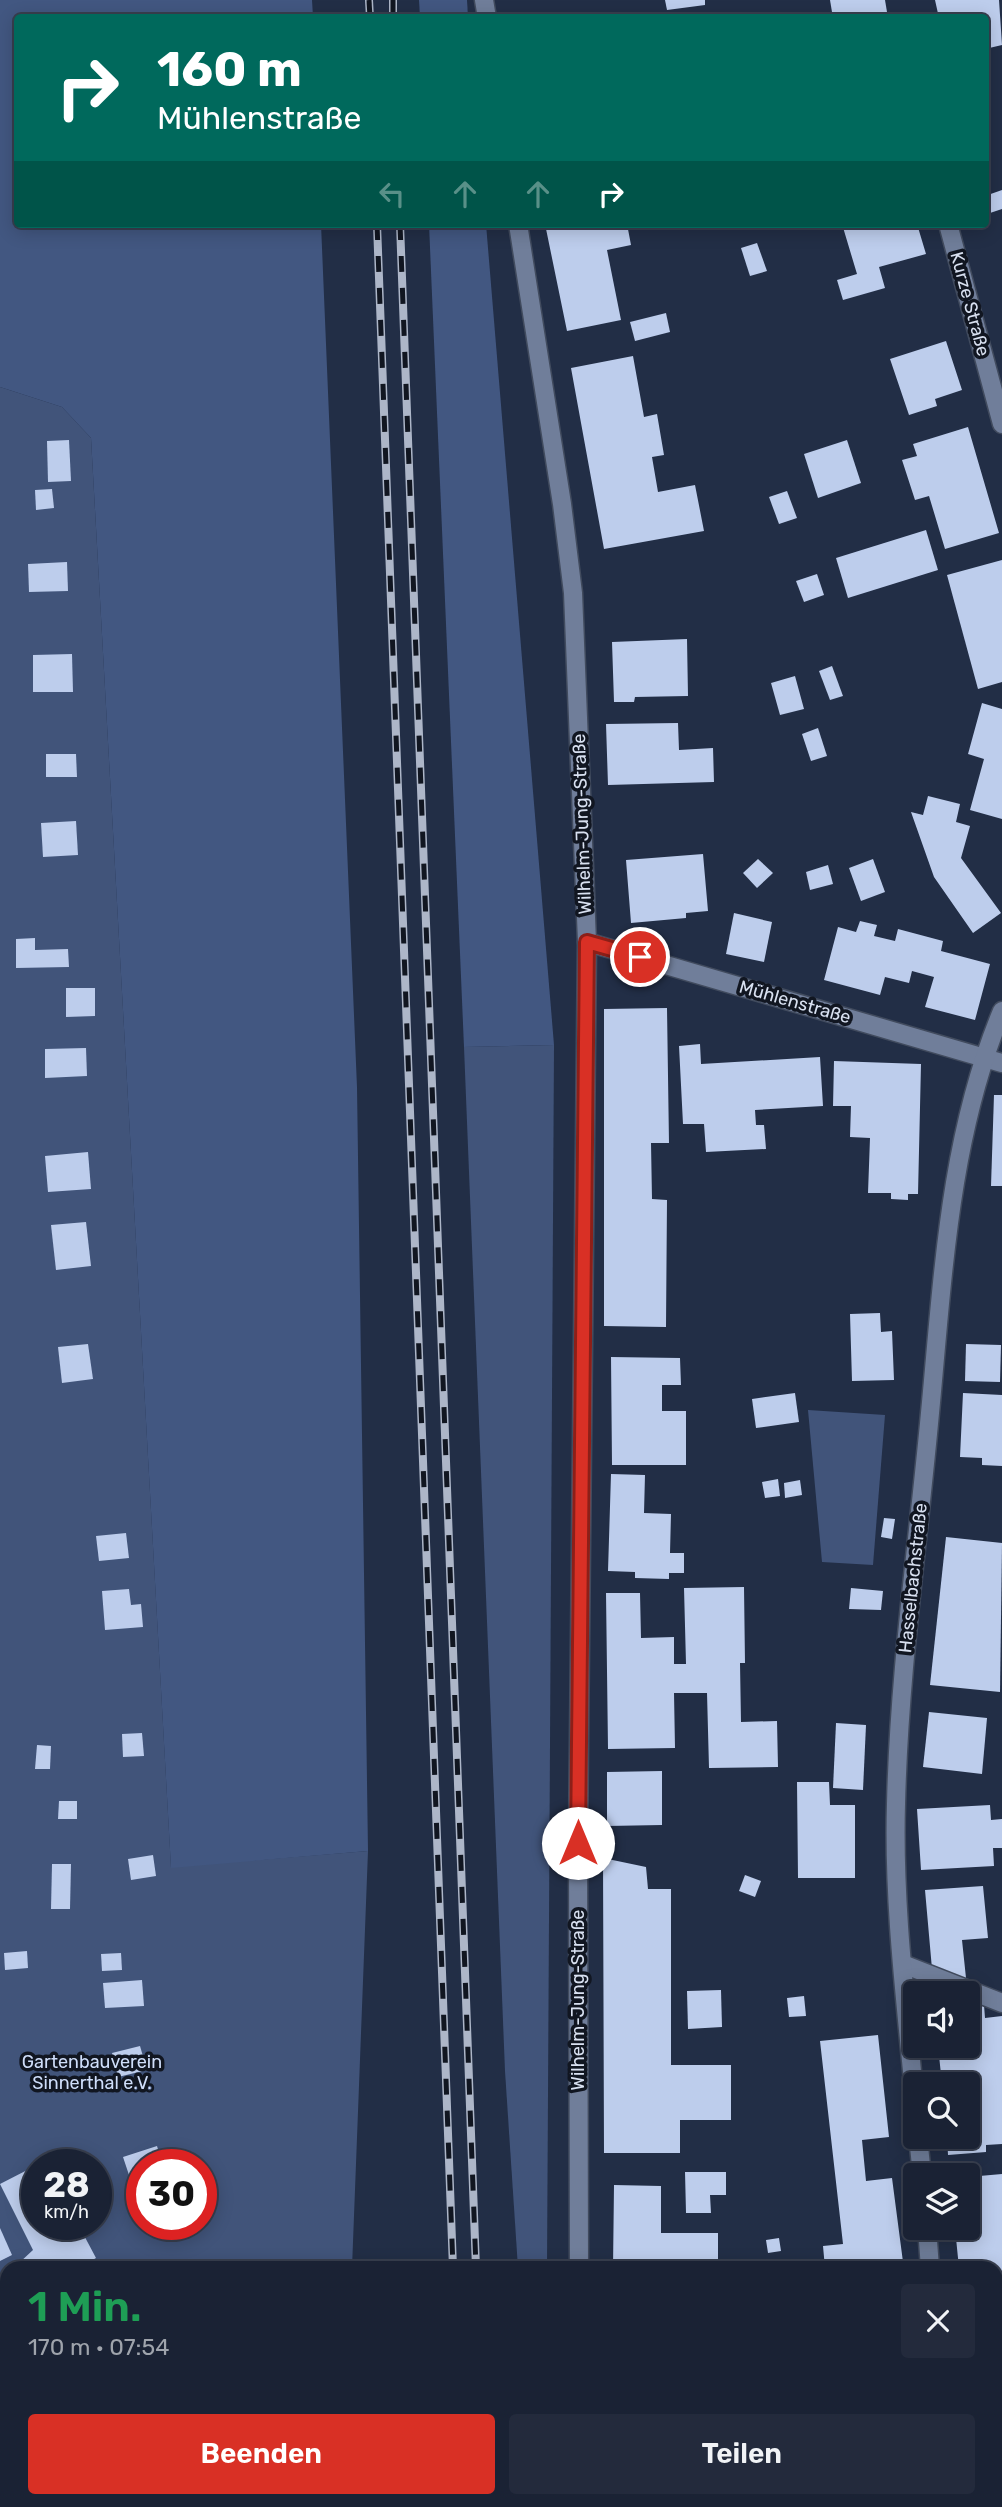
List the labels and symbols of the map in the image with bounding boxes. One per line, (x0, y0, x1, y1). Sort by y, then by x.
street label: Kurze Straße (946, 249, 994, 359)
street label: Wilhelm-Jung-Straße (568, 733, 596, 915)
pin (610, 927, 670, 987)
street label: Mühlenstraße (737, 976, 853, 1028)
street label: Hasselbachstraße (894, 1502, 932, 1654)
position arrow (541, 1806, 615, 1880)
street label: Wilhelm-Jung-Straße (567, 1910, 589, 2090)
park label: Gartenbauverein Sinnerthal e.V. (22, 2051, 162, 2094)
speed limit sign: 30 (126, 2149, 217, 2240)

